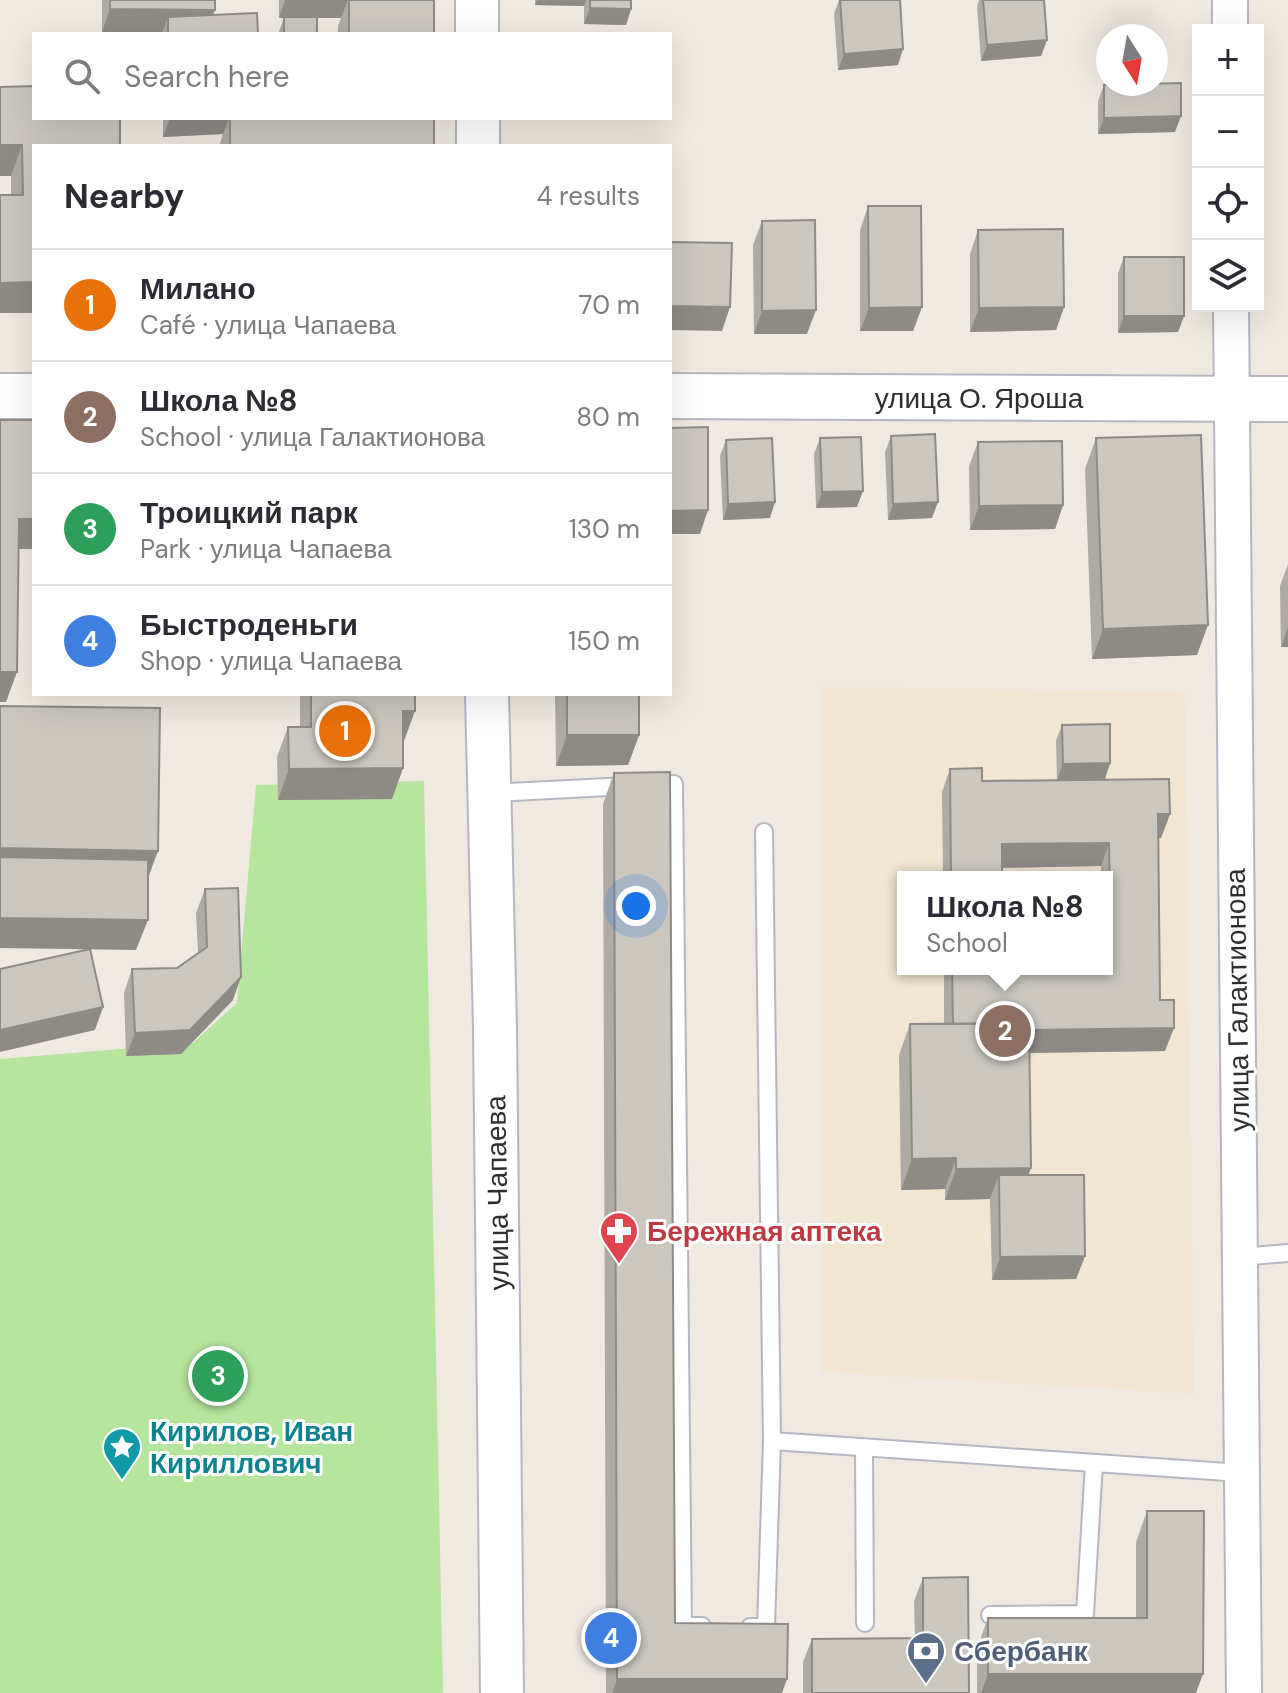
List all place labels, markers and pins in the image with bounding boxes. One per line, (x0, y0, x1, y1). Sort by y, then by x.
pin: 1 (319, 701, 371, 761)
pin: 2 (979, 1001, 1031, 1061)
pharmacy icon: Бережная аптека (598, 1210, 640, 1265)
place label: Бережная аптека (647, 1213, 882, 1250)
pin: 3 (192, 1346, 244, 1406)
place label: Кирилов, Иван Кириллович (150, 1413, 353, 1482)
place icon: Кирилов, Иван Кириллович (101, 1426, 143, 1481)
pin: 4 (585, 1608, 637, 1668)
bank icon: Сбербанк (905, 1630, 947, 1685)
place label: Сбербанк (954, 1633, 1089, 1670)

